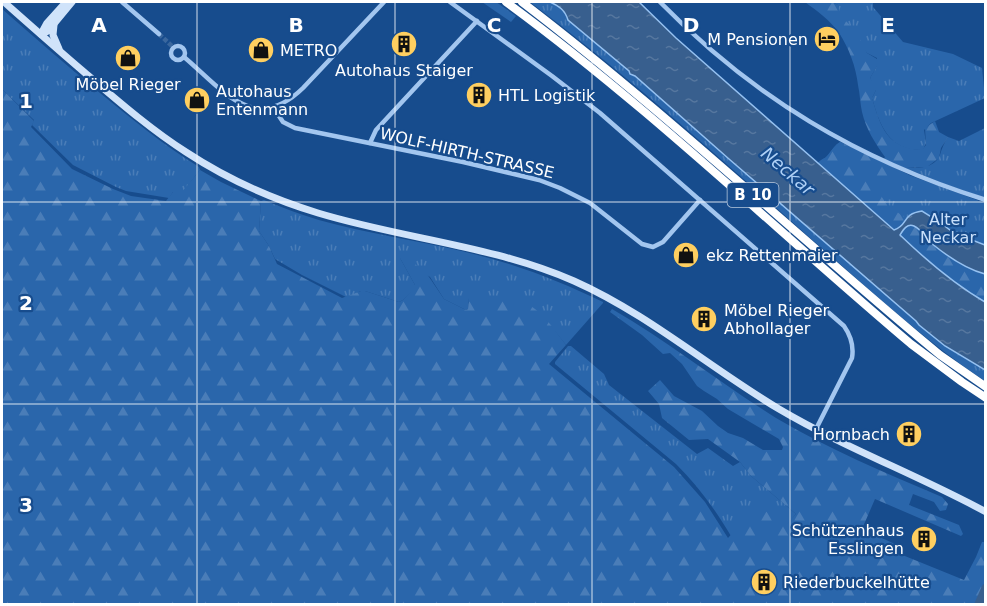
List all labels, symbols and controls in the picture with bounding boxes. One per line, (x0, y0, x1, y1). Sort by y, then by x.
text: A (91, 13, 107, 37)
text: B (288, 13, 304, 37)
text: C (487, 13, 501, 37)
text: D (683, 13, 699, 37)
text: E (881, 13, 895, 37)
hotel icon: M Pensionen (812, 24, 842, 54)
building icon: Autohaus Staiger (389, 29, 419, 59)
place label: M Pensionen (707, 30, 808, 49)
shop icon: METRO (246, 35, 276, 65)
place label: METRO (280, 41, 337, 60)
shop icon: Möbel Rieger (113, 43, 143, 73)
place label: Autohaus Staiger (335, 61, 473, 80)
place label: Möbel Rieger (75, 75, 181, 94)
building icon: HTL Logistik (464, 80, 494, 110)
place label: Autohaus Entenmann (216, 82, 308, 119)
shop icon: Autohaus Entenmann (182, 85, 212, 115)
place label: HTL Logistik (498, 86, 596, 105)
text: 1 (19, 89, 33, 113)
street label: WOLF-HIRTH-STRASSE (378, 124, 556, 182)
water label: Neckar (757, 142, 820, 201)
road number: B 10 (728, 183, 778, 207)
park label: Alter Neckar (920, 210, 976, 247)
shop icon: ekz Rettenmaier (671, 240, 701, 270)
place label: ekz Rettenmaier (706, 246, 838, 265)
text: 2 (19, 291, 33, 315)
place label: Möbel Rieger Abhollager (724, 301, 830, 338)
building icon: Möbel Rieger Abhollager (689, 304, 719, 334)
building icon: Hornbach (894, 419, 924, 449)
place label: Hornbach (813, 425, 890, 444)
text: 3 (19, 493, 33, 517)
place label: Schützenhaus Esslingen (792, 521, 904, 558)
building icon: Schützenhaus Esslingen (909, 524, 939, 554)
building icon: Riederbuckelhütte (749, 567, 779, 597)
place label: Riederbuckelhütte (783, 573, 930, 592)

